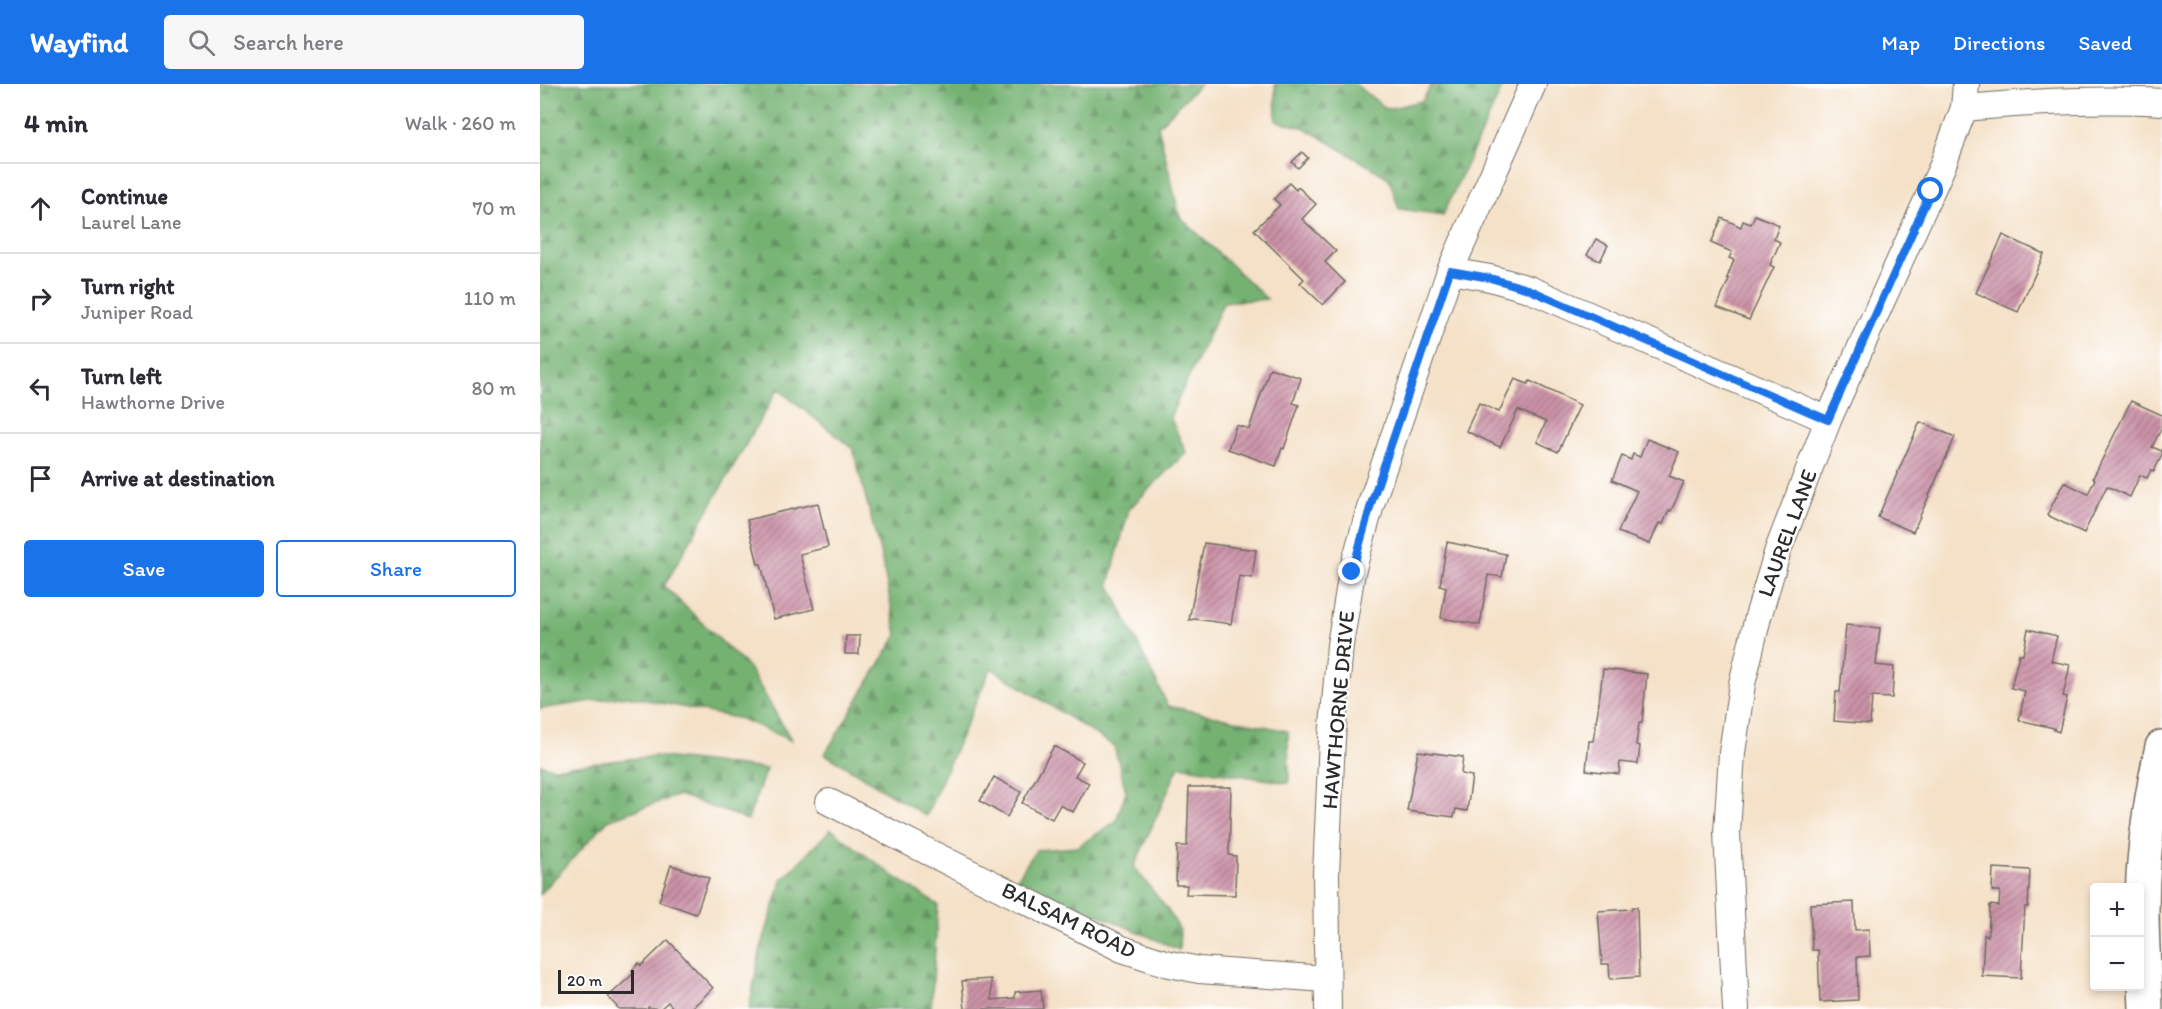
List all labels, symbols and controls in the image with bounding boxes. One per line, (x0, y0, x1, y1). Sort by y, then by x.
search box (164, 15, 584, 69)
text: Wayfind (30, 25, 128, 59)
icon: search (185, 26, 218, 59)
text: Search here (233, 29, 344, 56)
text: Map (1882, 30, 1920, 55)
text: Directions (1953, 30, 2045, 55)
text: Saved (2078, 30, 2132, 55)
text: 4 min (24, 107, 88, 139)
text: Walk · 260 m (405, 111, 516, 135)
route start (1917, 177, 1943, 203)
text: Continue (81, 183, 168, 210)
icon: ahead (24, 192, 57, 225)
text: 70 m (472, 196, 516, 220)
text: Laurel Lane (81, 210, 182, 234)
text: Turn right (81, 273, 175, 300)
icon: right (24, 282, 57, 315)
text: 110 m (464, 286, 516, 310)
text: Juniper Road (81, 300, 193, 324)
text: Turn left (81, 363, 162, 390)
icon: left (24, 372, 57, 405)
text: 80 m (471, 376, 516, 400)
text: Hawthorne Drive (81, 390, 225, 414)
icon: arrive (24, 462, 57, 495)
text: Arrive at destination (81, 465, 275, 492)
street label: LAUREL LANE (1751, 465, 1823, 601)
button: Save (24, 540, 264, 597)
button: Share (276, 540, 516, 597)
route end (1338, 558, 1364, 584)
street label: HAWTHORNE DRIVE (1316, 610, 1360, 810)
street label: BALSAM ROAD (997, 876, 1141, 964)
map controls (2090, 883, 2144, 991)
button: + (2090, 883, 2144, 937)
button: − (2090, 937, 2144, 991)
scale bar (558, 967, 634, 994)
text: 20 m (567, 971, 602, 990)

